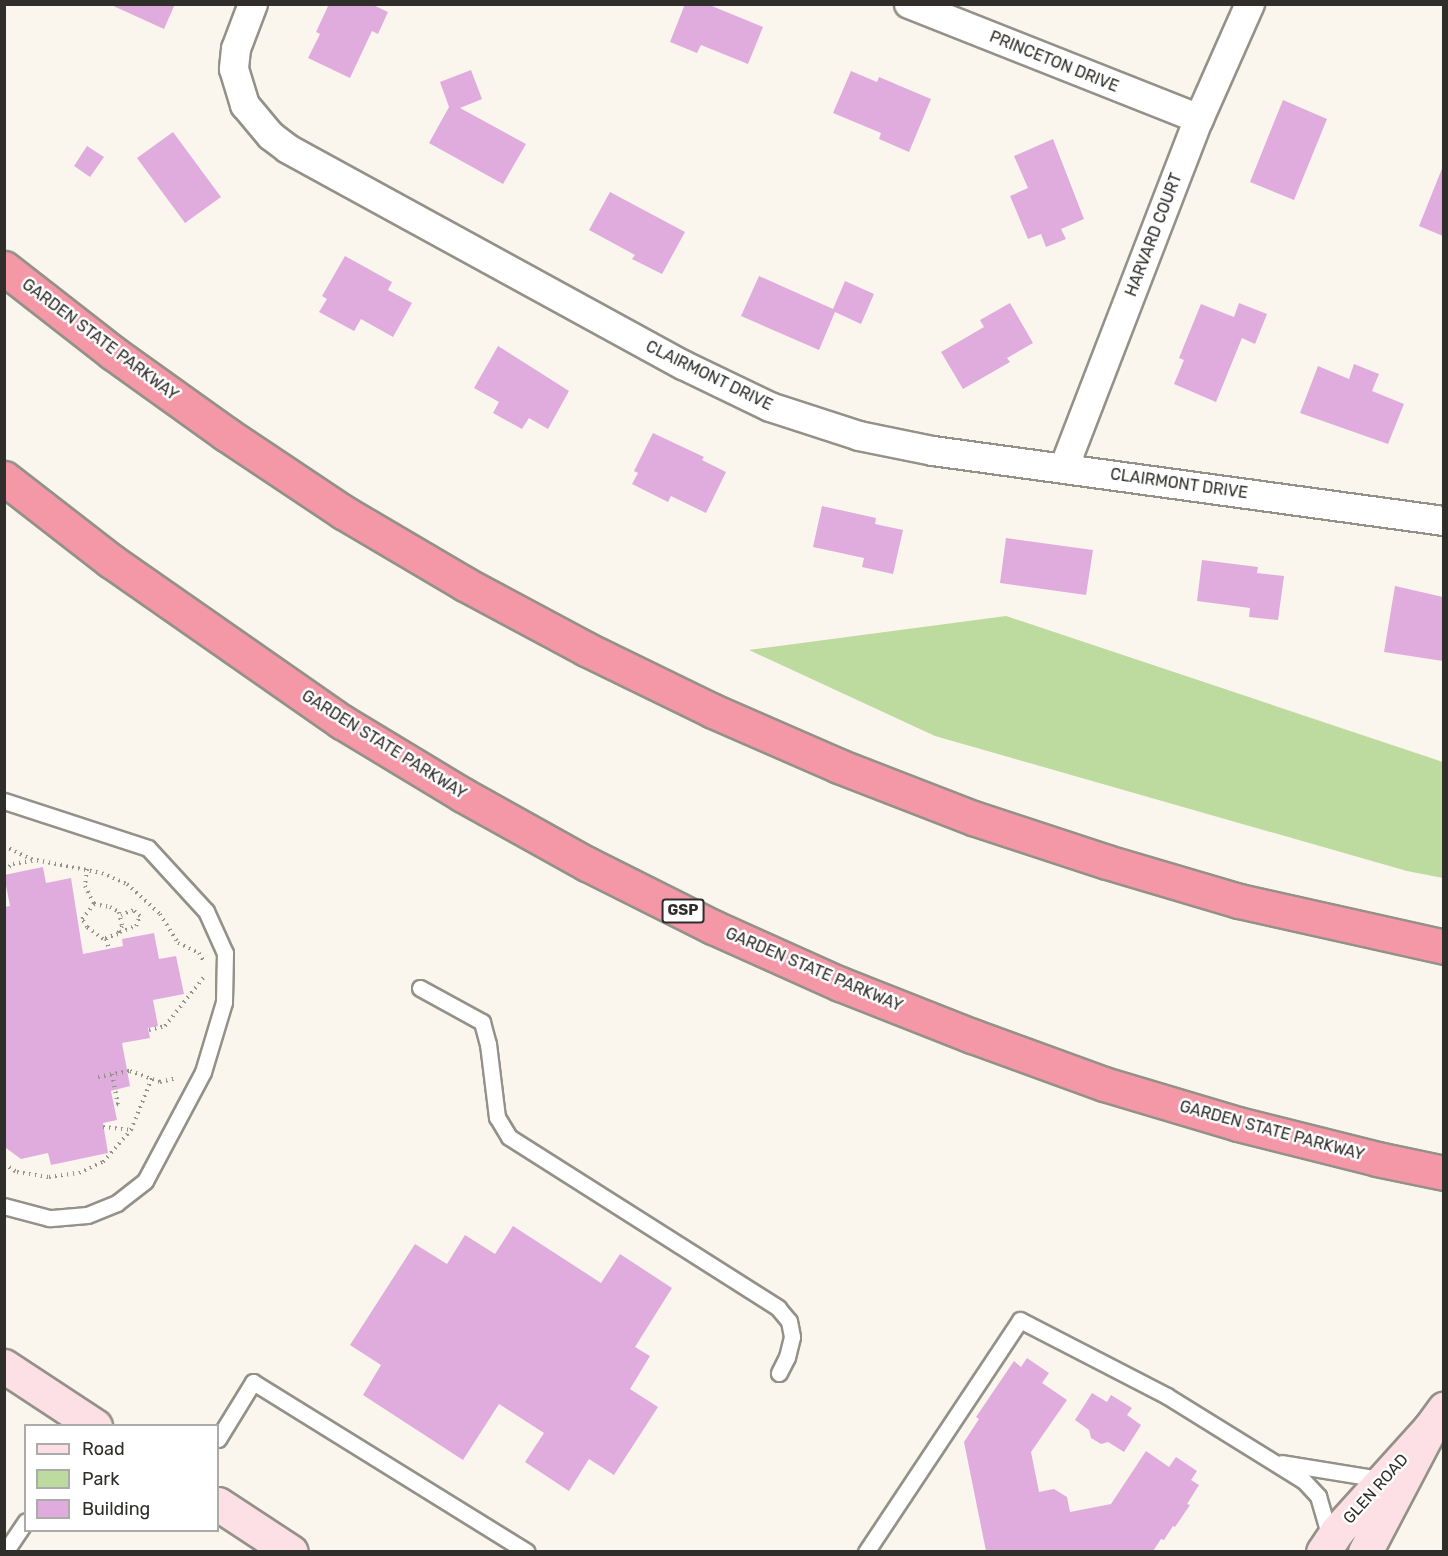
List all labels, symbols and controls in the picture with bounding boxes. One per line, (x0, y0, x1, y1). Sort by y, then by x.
street label: PRINCETON DRIVE (987, 27, 1121, 97)
street label: HARVARD COURT (1122, 171, 1186, 299)
street label: GARDEN STATE PARKWAY (18, 275, 182, 405)
street label: CLAIRMONT DRIVE (642, 337, 776, 415)
street label: CLAIRMONT DRIVE (1109, 465, 1249, 503)
street label: GARDEN STATE PARKWAY (298, 686, 470, 804)
road number: GSP (660, 899, 706, 923)
street label: GARDEN STATE PARKWAY (722, 924, 906, 1016)
street label: GARDEN STATE PARKWAY (1177, 1097, 1367, 1165)
legend (24, 1424, 219, 1532)
text: Road (82, 1438, 125, 1460)
street label: GLEN ROAD (1340, 1450, 1412, 1528)
text: Park (82, 1468, 119, 1490)
text: Building (82, 1498, 150, 1520)

